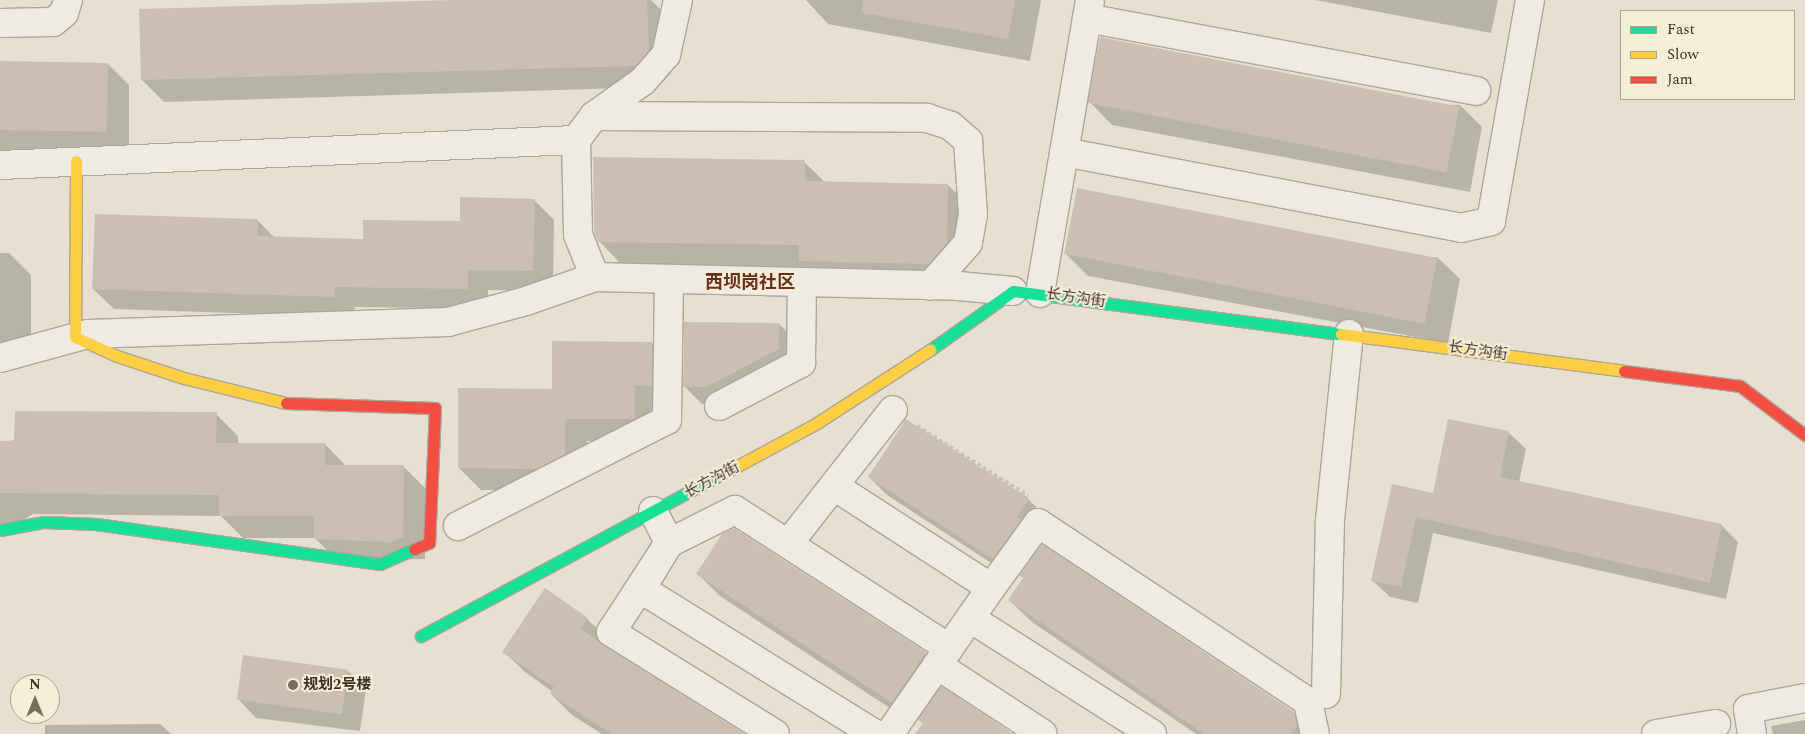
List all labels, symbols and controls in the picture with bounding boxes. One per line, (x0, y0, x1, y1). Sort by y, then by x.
legend (1620, 10, 1795, 100)
text: Fast (1667, 18, 1695, 41)
text: Slow (1667, 43, 1699, 66)
text: Jam (1667, 68, 1693, 91)
district label: 西坝岗社区 (705, 272, 795, 294)
street label: 长方沟街 (1045, 285, 1107, 311)
street label: 长方沟街 (1447, 338, 1509, 364)
street label: 长方沟街 (681, 458, 743, 502)
north arrow (10, 674, 60, 724)
text: N (29, 674, 41, 695)
place label: 规划2号楼 (303, 676, 371, 694)
marker: 规划2号楼 (287, 679, 299, 691)

